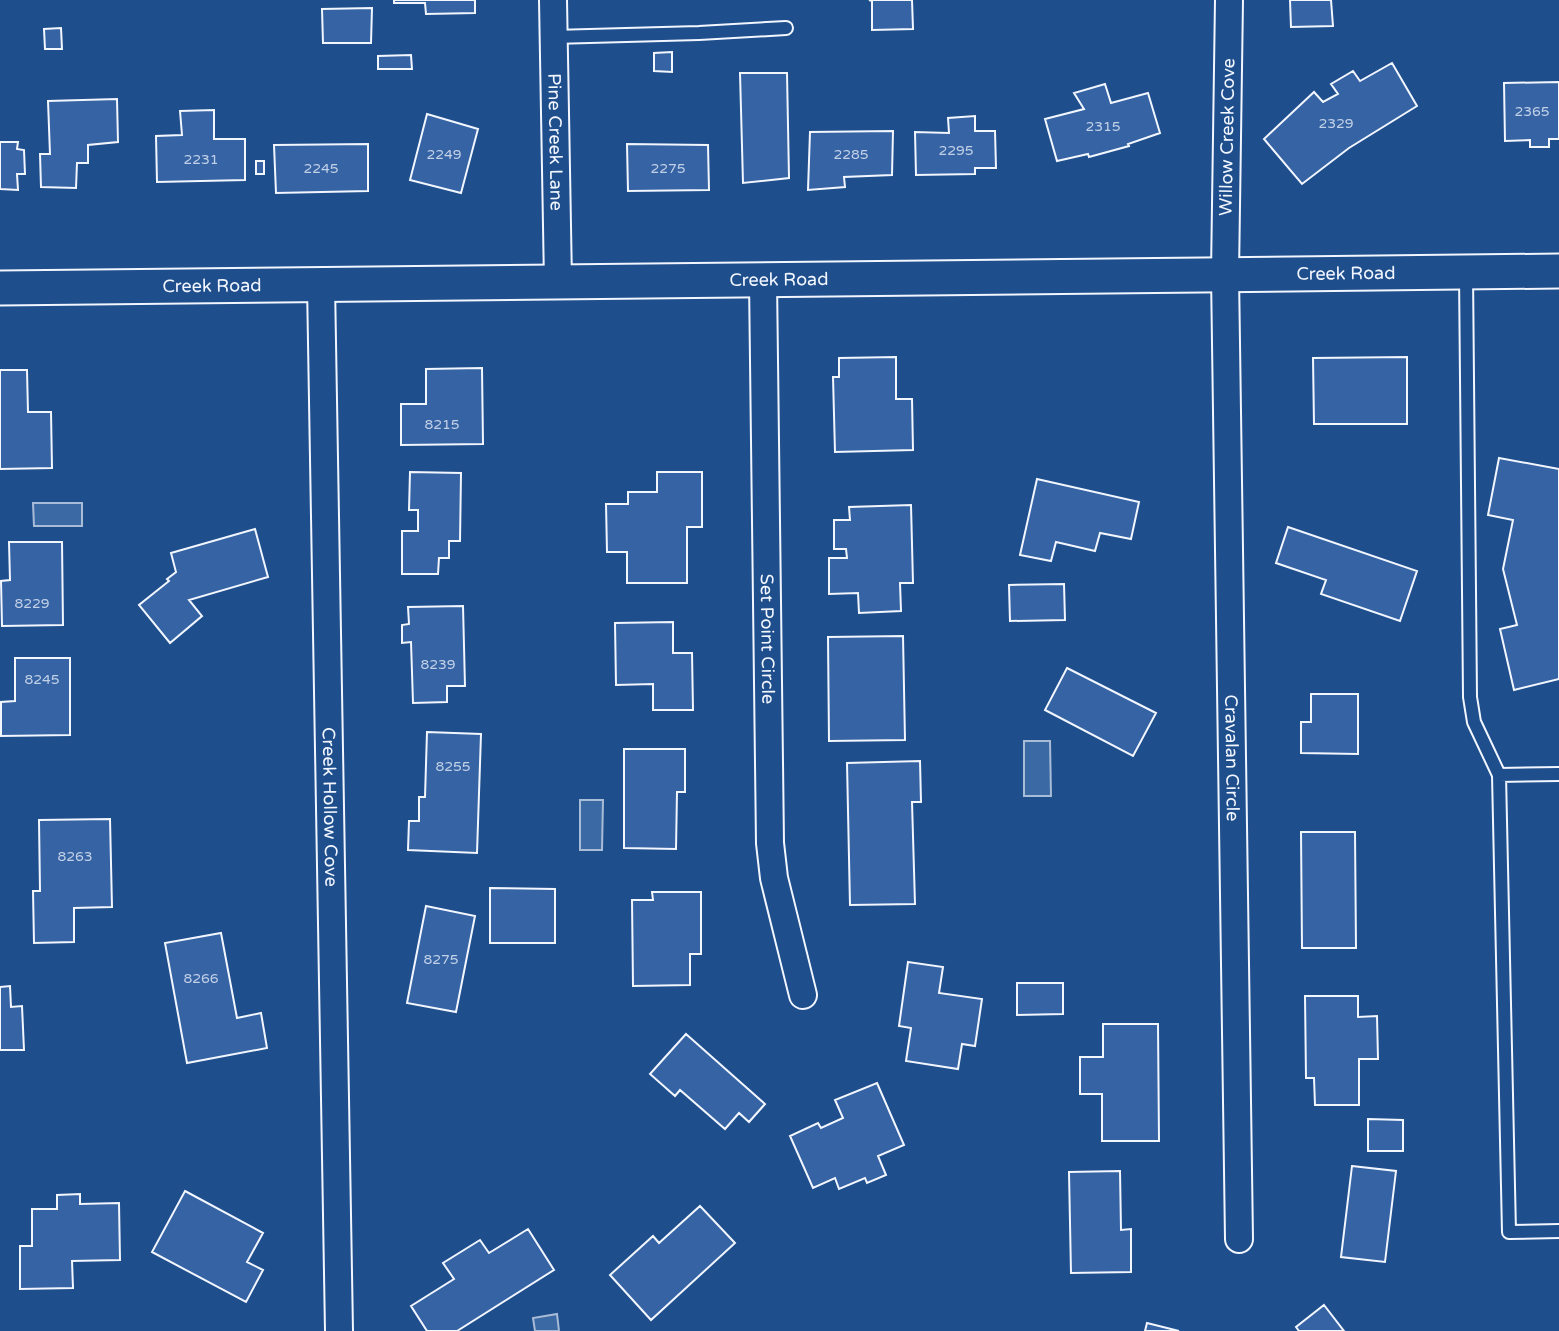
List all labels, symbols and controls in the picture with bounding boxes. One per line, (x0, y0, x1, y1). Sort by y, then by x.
street label: Willow Creek Cove (1215, 58, 1239, 216)
street label: Pine Creek Lane (543, 73, 568, 211)
house number: 2365 (1514, 103, 1550, 120)
house number: 2329 (1318, 115, 1354, 132)
house number: 2315 (1085, 118, 1121, 135)
house number: 2295 (938, 142, 974, 159)
house number: 2249 (426, 146, 462, 163)
house number: 2285 (833, 146, 869, 163)
house number: 2231 (183, 151, 219, 168)
house number: 2245 (303, 160, 339, 177)
house number: 2275 (650, 160, 686, 177)
street label: Creek Road (1296, 262, 1396, 285)
street label: Creek Road (729, 268, 829, 291)
street label: Creek Road (162, 274, 262, 297)
house number: 8215 (424, 416, 460, 433)
street label: Set Point Circle (756, 574, 779, 704)
house number: 8229 (14, 595, 50, 612)
house number: 8239 (420, 656, 456, 673)
house number: 8245 (24, 671, 60, 688)
street label: Cravalan Circle (1220, 694, 1244, 822)
street label: Creek Hollow Cove (318, 727, 342, 887)
house number: 8255 (435, 758, 471, 775)
house number: 8263 (57, 848, 93, 865)
house number: 8275 (423, 951, 459, 968)
house number: 8266 (183, 970, 219, 987)

